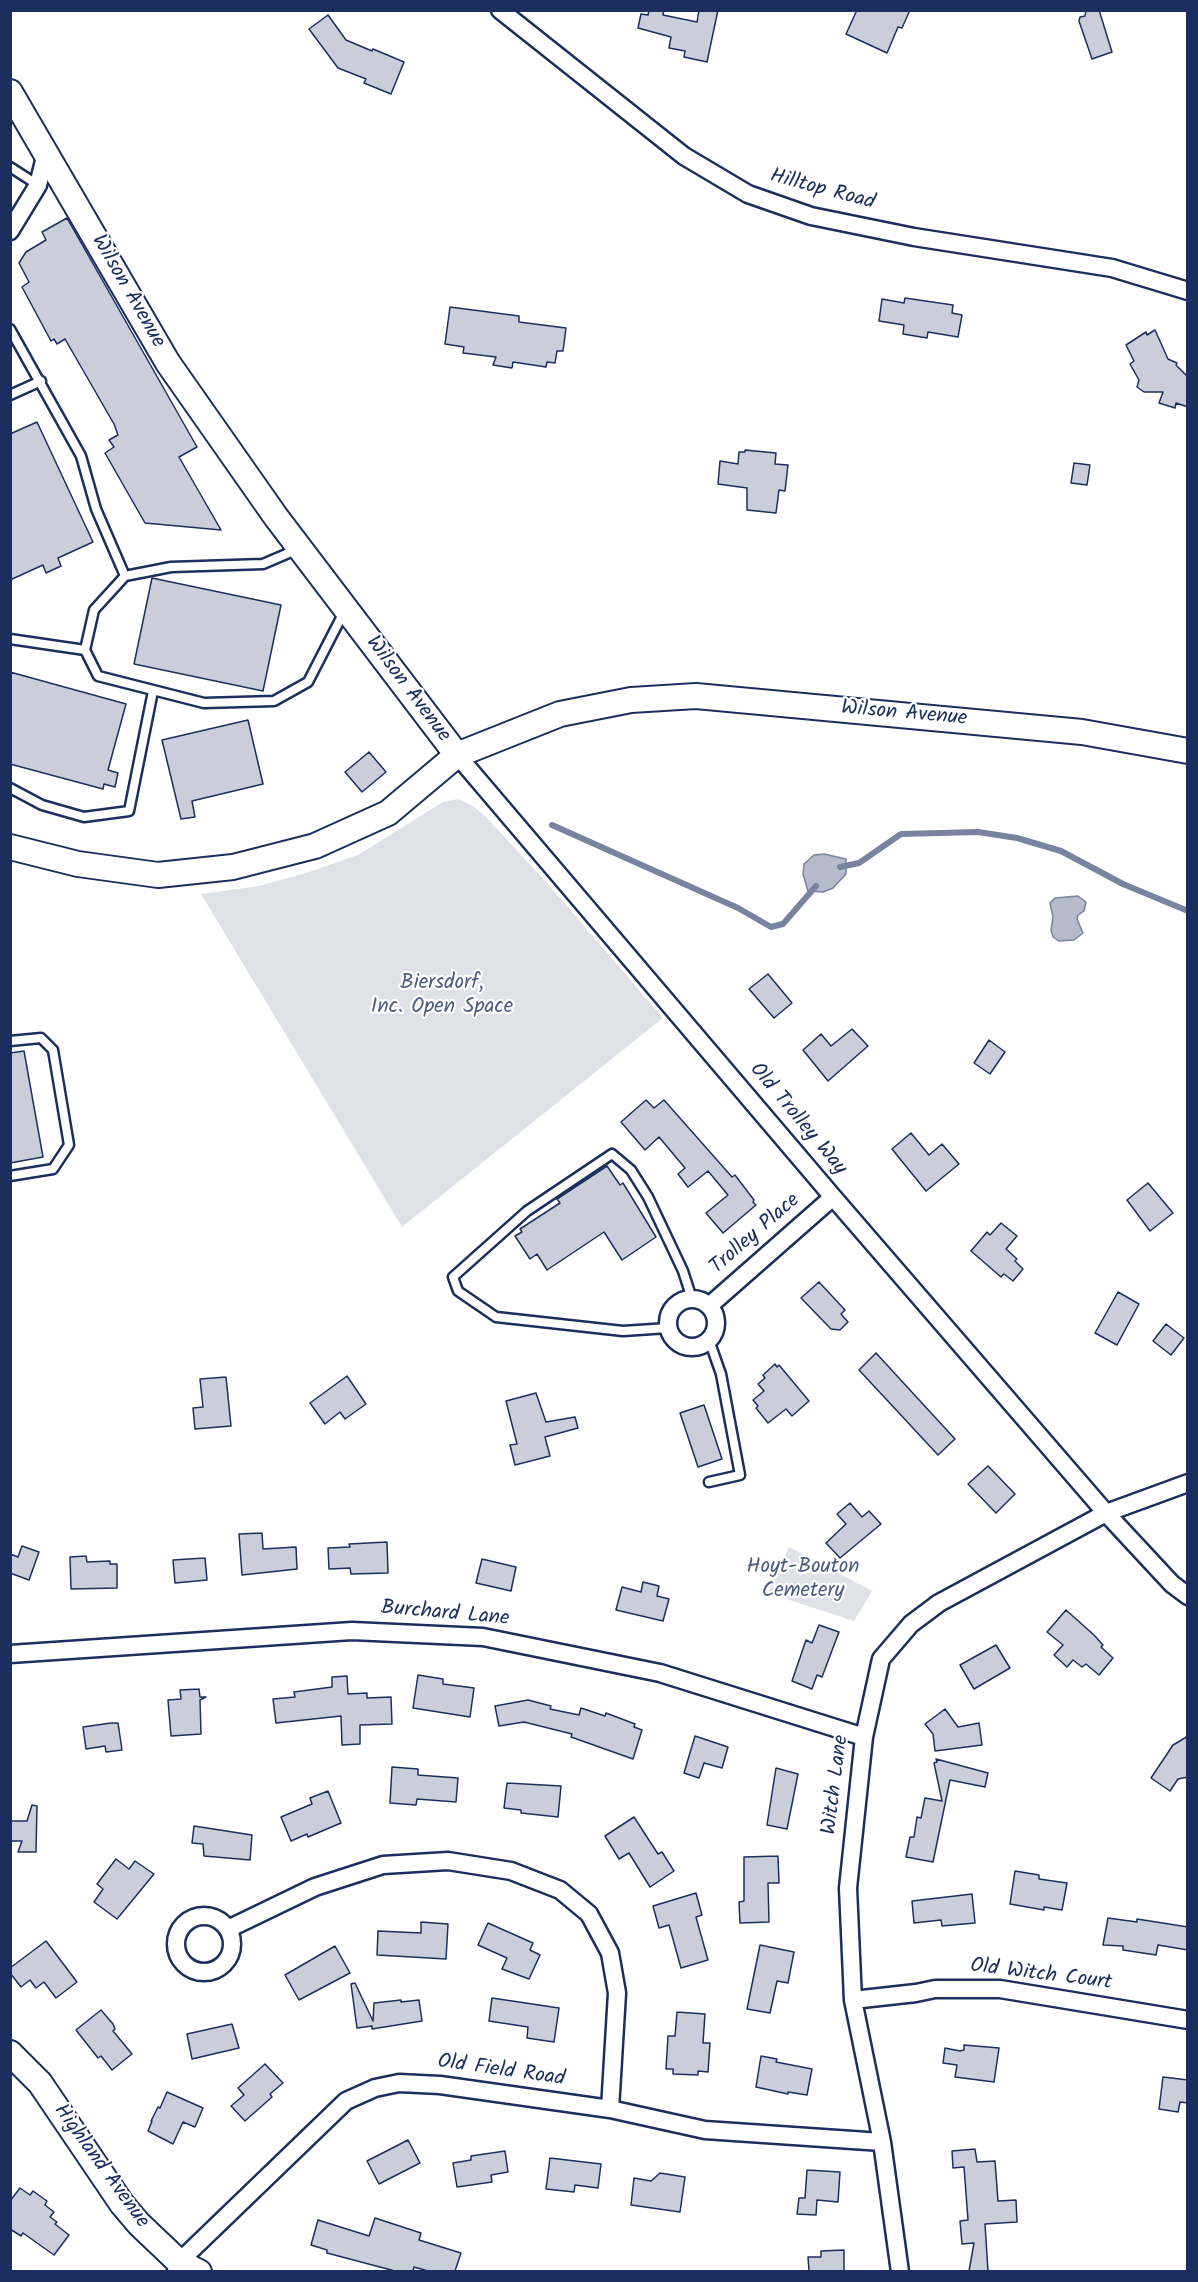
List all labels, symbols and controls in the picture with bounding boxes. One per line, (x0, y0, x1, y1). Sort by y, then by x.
street label: Hilltop Road (767, 165, 877, 217)
street label: Wilson Avenue (84, 231, 170, 353)
street label: Wilson Avenue (359, 632, 455, 748)
street label: Wilson Avenue (840, 697, 968, 733)
park label: Biersdorf, Inc. Open Space (371, 971, 513, 1021)
street label: Old Trolley Way (743, 1059, 851, 1181)
street label: Trolley Place (706, 1189, 806, 1281)
park label: Hoyt-Bouton Cemetery (746, 1555, 860, 1605)
street label: Burchard Lane (380, 1597, 510, 1633)
street label: Witch Lane (818, 1734, 856, 1836)
street label: Old Witch Court (969, 1955, 1113, 1997)
street label: Old Field Road (436, 2051, 566, 2093)
street label: Highland Avenue (47, 2100, 153, 2234)

